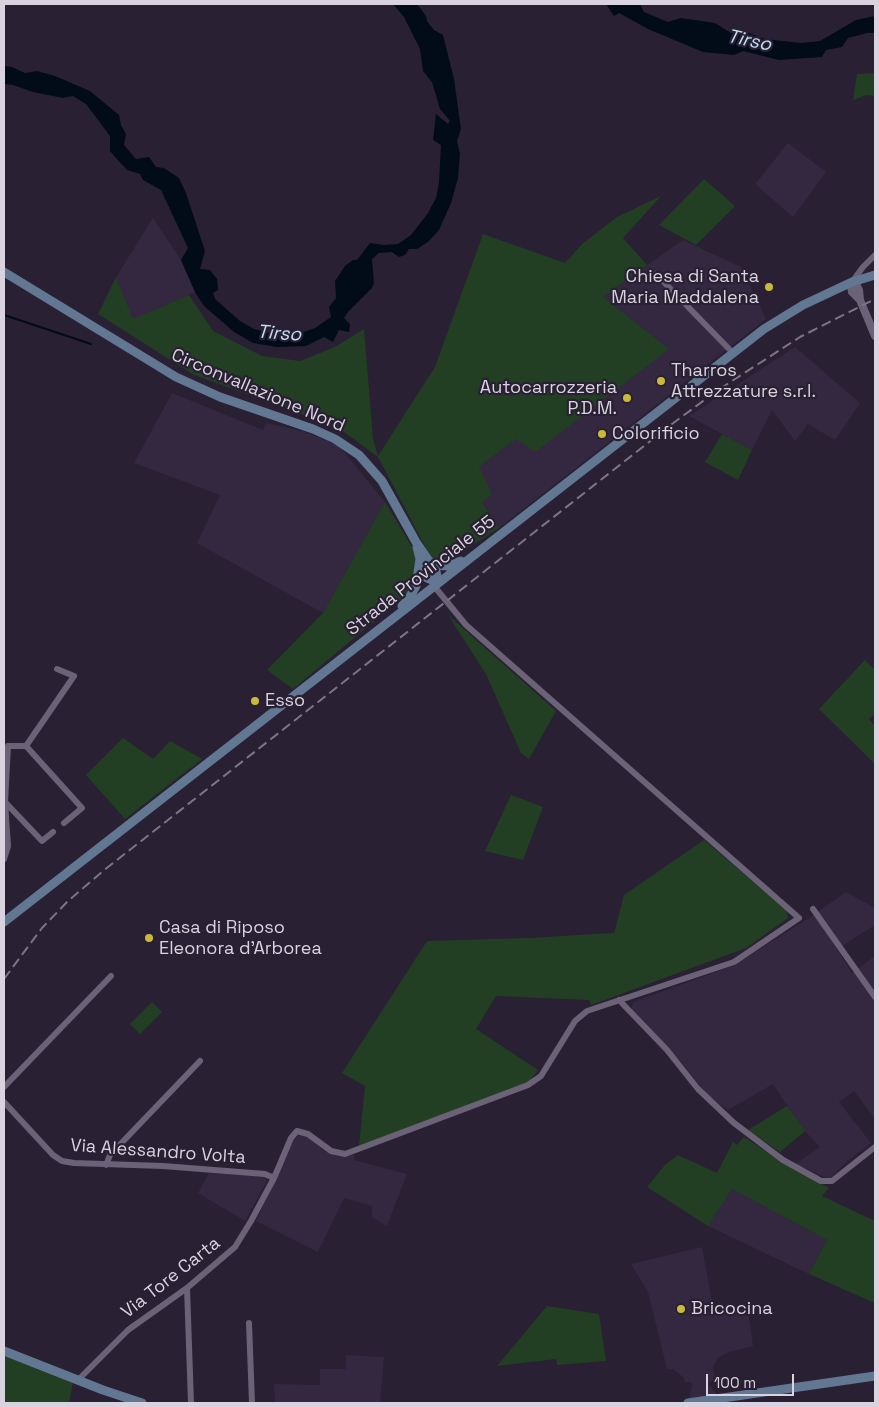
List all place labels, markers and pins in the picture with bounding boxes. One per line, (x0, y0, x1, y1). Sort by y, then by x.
place label: Chiesa di Santa Maria Maddalena (611, 266, 759, 308)
marker: Chiesa di Santa Maria Maddalena (763, 281, 775, 293)
place label: Tharros Attrezzature s.r.l. (671, 360, 816, 402)
marker: Tharros Attrezzature s.r.l. (655, 375, 667, 387)
place label: Autocarrozzeria P.D.M. (480, 377, 617, 419)
marker: Autocarrozzeria P.D.M. (621, 392, 633, 404)
place label: Colorificio (612, 423, 700, 445)
marker: Colorificio (596, 428, 608, 440)
place label: Esso (265, 690, 305, 712)
marker: Esso (249, 695, 261, 707)
place label: Casa di Riposo Eleonora d'Arborea (159, 917, 322, 960)
marker: Casa di Riposo Eleonora d'Arborea (143, 932, 155, 944)
place label: Bricocina (691, 1298, 773, 1320)
marker: Bricocina (675, 1303, 687, 1315)

